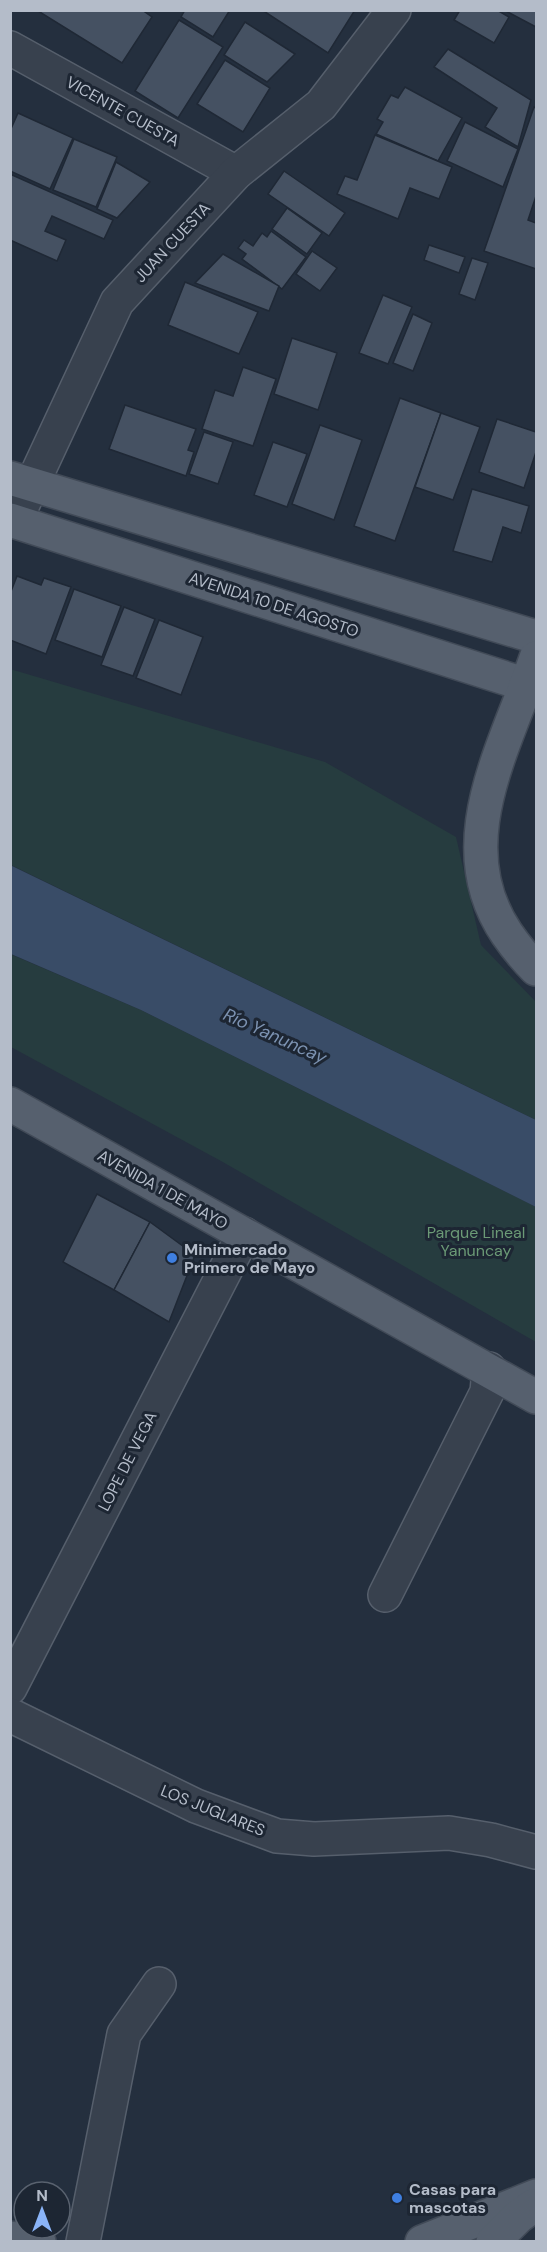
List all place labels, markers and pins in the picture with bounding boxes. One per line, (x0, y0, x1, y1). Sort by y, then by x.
place label: Minimercado Primero de Mayo (184, 1239, 315, 1278)
marker: Minimercado Primero de Mayo (165, 1251, 179, 1265)
place label: Casas para mascotas (409, 2179, 496, 2218)
marker: Casas para mascotas (390, 2191, 404, 2205)

